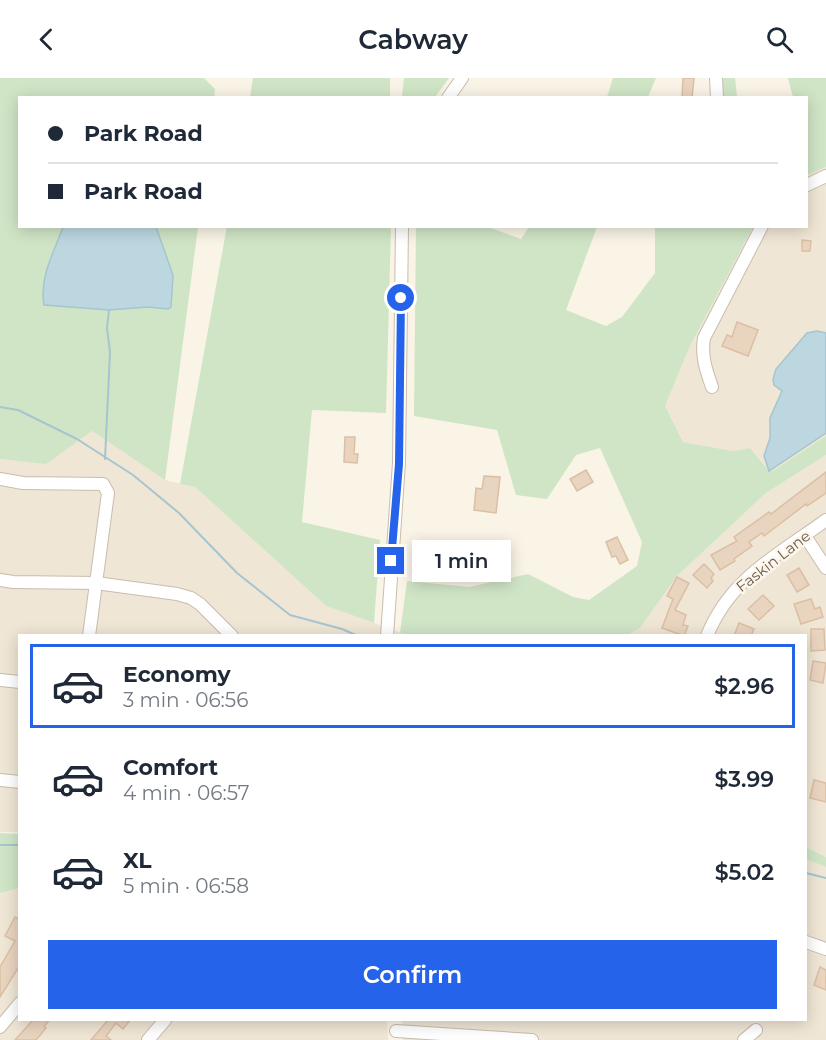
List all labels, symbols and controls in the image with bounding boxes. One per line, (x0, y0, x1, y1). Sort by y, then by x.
icon: back (30, 23, 63, 56)
text: Cabway (358, 23, 468, 56)
icon: search (763, 23, 796, 56)
text: Park Road (84, 120, 203, 147)
text: Park Road (84, 178, 203, 205)
route start (387, 284, 414, 311)
street label: Faskin Lane (732, 526, 814, 596)
callout: 1 min (412, 540, 511, 582)
route end (377, 547, 404, 574)
text: 1 min (435, 549, 488, 573)
icon: car (51, 659, 105, 713)
text: Economy (123, 661, 231, 688)
text: $2.96 (714, 673, 774, 700)
text: 3 min · 06:56 (123, 688, 248, 712)
icon: car (51, 752, 105, 806)
text: Comfort (123, 754, 218, 781)
text: $3.99 (715, 766, 774, 793)
text: 4 min · 06:57 (123, 781, 250, 805)
icon: car (51, 845, 105, 899)
text: XL (123, 847, 152, 874)
text: $5.02 (715, 859, 774, 886)
text: 5 min · 06:58 (123, 874, 249, 898)
button: Confirm (48, 940, 777, 1009)

